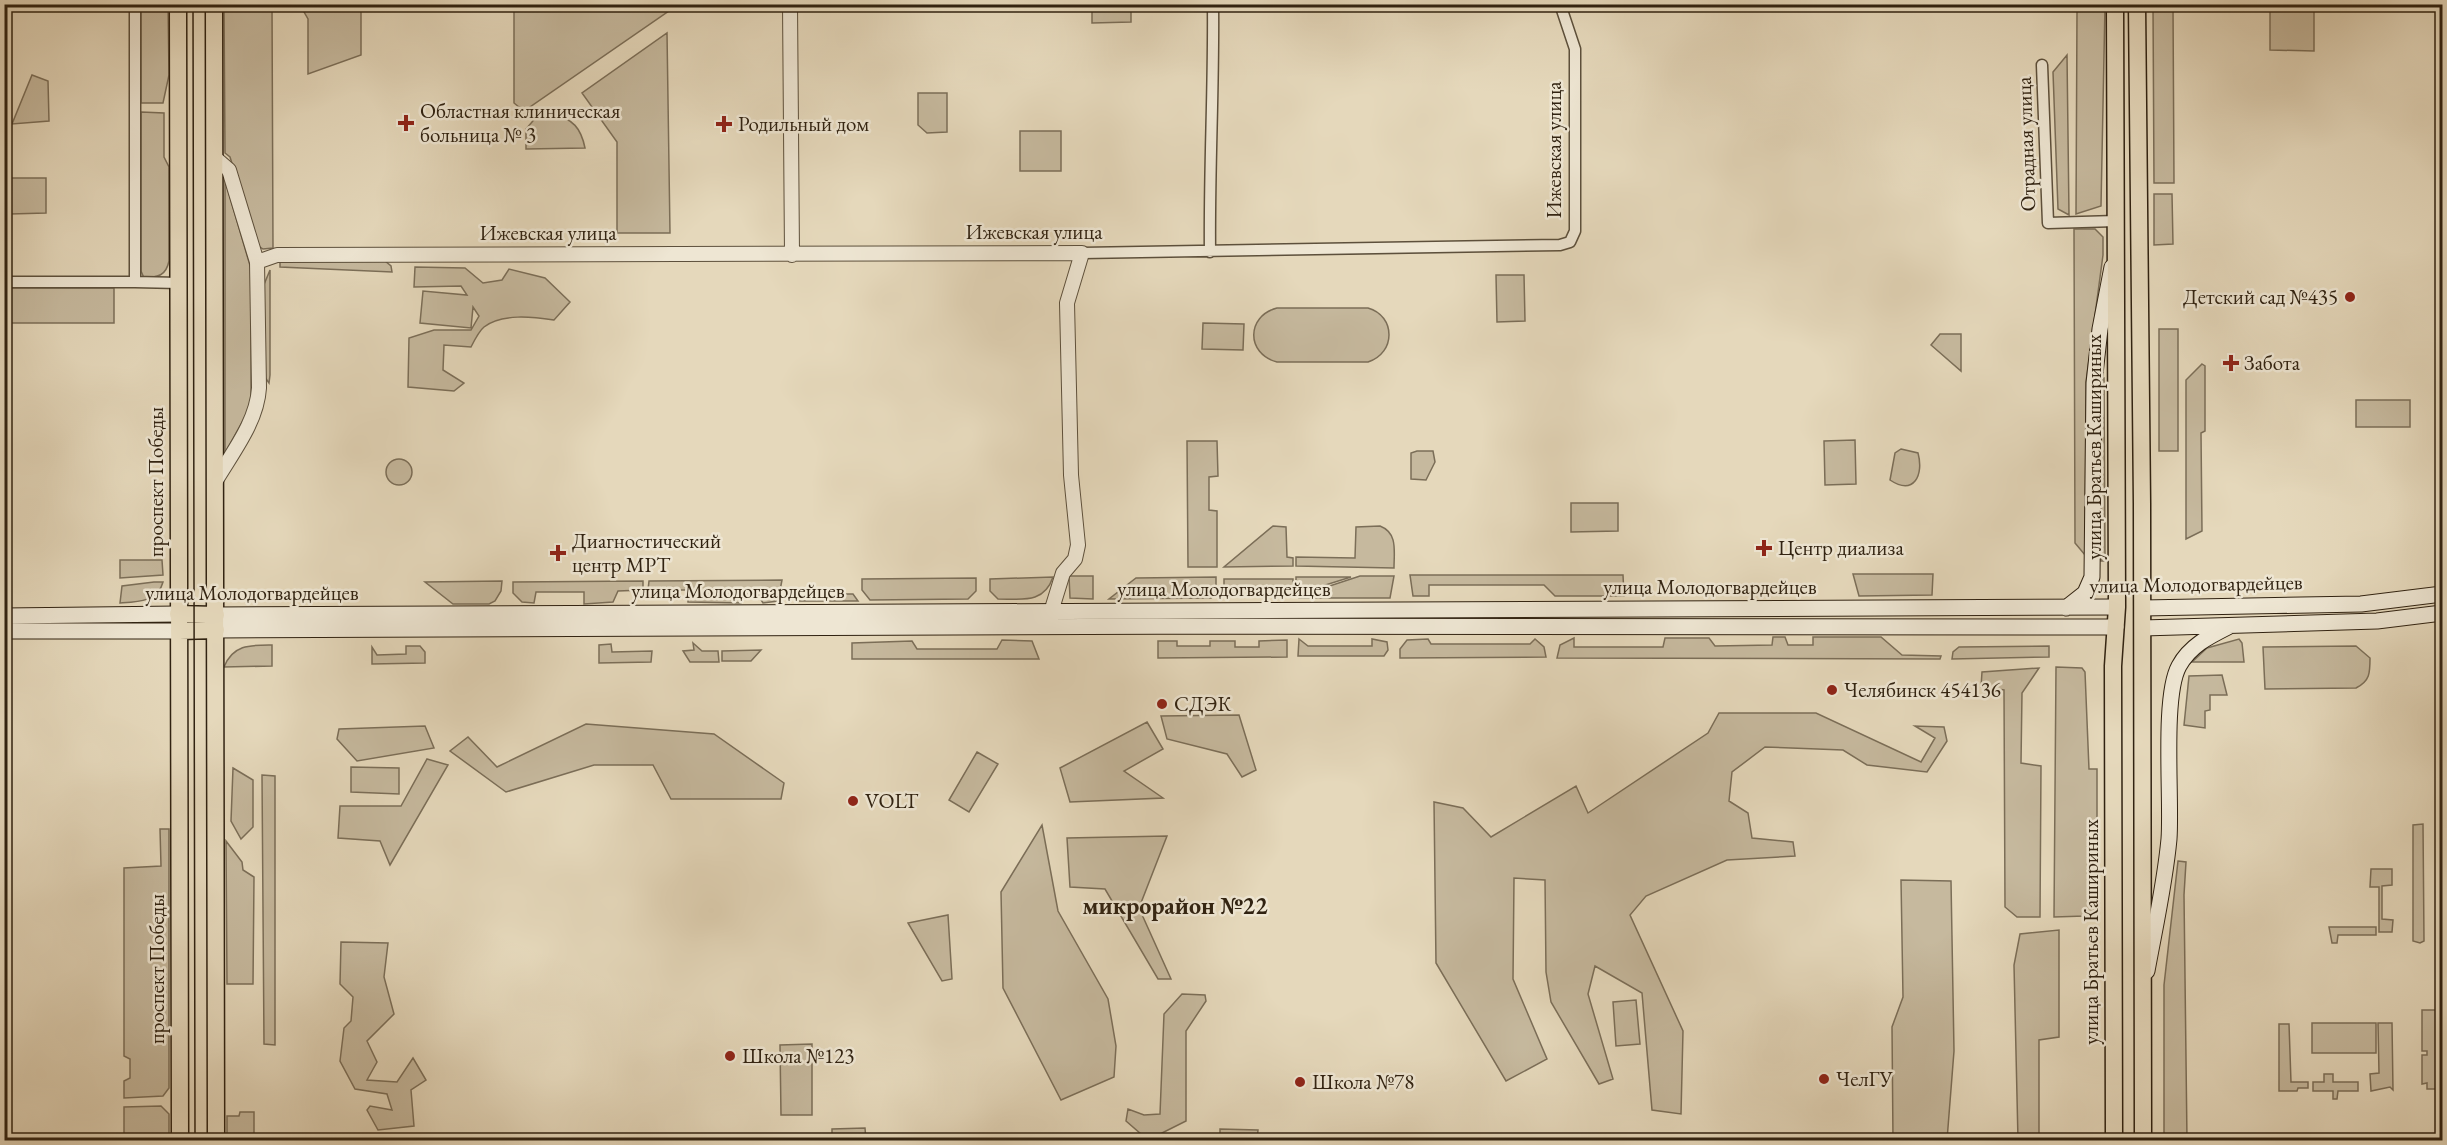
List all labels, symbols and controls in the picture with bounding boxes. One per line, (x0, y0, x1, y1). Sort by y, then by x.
street label: Отрадная улица (2010, 75, 2041, 212)
street label: Ижевская улица (1540, 81, 1567, 219)
place label: Областная клиническая больница № 3 (420, 97, 620, 148)
place label: Родильный дом (738, 110, 869, 137)
marker: Областная клиническая больница № 3 (397, 114, 415, 132)
marker: Родильный дом (715, 115, 733, 133)
street label: Ижевская улица (965, 218, 1103, 245)
street label: Ижевская улица (479, 219, 617, 246)
place label: Детский сад №435 (2183, 283, 2338, 310)
marker: Детский сад №435 (2343, 290, 2357, 304)
street label: улица Братьев Кашириных (2080, 334, 2107, 560)
place label: Забота (2244, 349, 2301, 376)
marker: Забота (2222, 354, 2240, 372)
street label: проспект Победы (142, 407, 169, 557)
place label: Диагностический центр МРТ (572, 527, 721, 578)
place label: Центр диализа (1778, 534, 1904, 561)
marker: Центр диализа (1755, 539, 1773, 557)
marker: Диагностический центр МРТ (549, 544, 567, 562)
street label: улица Молодогвардейцев (2089, 568, 2303, 599)
street label: улица Молодогвардейцев (1603, 573, 1817, 600)
street label: улица Молодогвардейцев (1117, 575, 1331, 602)
street label: улица Молодогвардейцев (631, 577, 845, 604)
street label: улица Молодогвардейцев (145, 579, 359, 606)
place label: Челябинск 454136 (1844, 676, 2001, 703)
marker: Челябинск 454136 (1825, 683, 1839, 697)
place label: СДЭК (1174, 690, 1231, 717)
marker: СДЭК (1155, 697, 1169, 711)
place label: VOLT (865, 787, 919, 814)
marker: VOLT (846, 794, 860, 808)
street label: улица Братьев Кашириных (2077, 819, 2104, 1045)
district label: микрорайон №22 (1082, 890, 1268, 921)
street label: проспект Победы (143, 894, 170, 1044)
place label: Школа №123 (742, 1042, 854, 1069)
marker: Школа №123 (723, 1049, 737, 1063)
place label: ЧелГУ (1836, 1065, 1893, 1092)
place label: Школа №78 (1312, 1068, 1414, 1095)
marker: ЧелГУ (1817, 1072, 1831, 1086)
marker: Школа №78 (1293, 1075, 1307, 1089)

